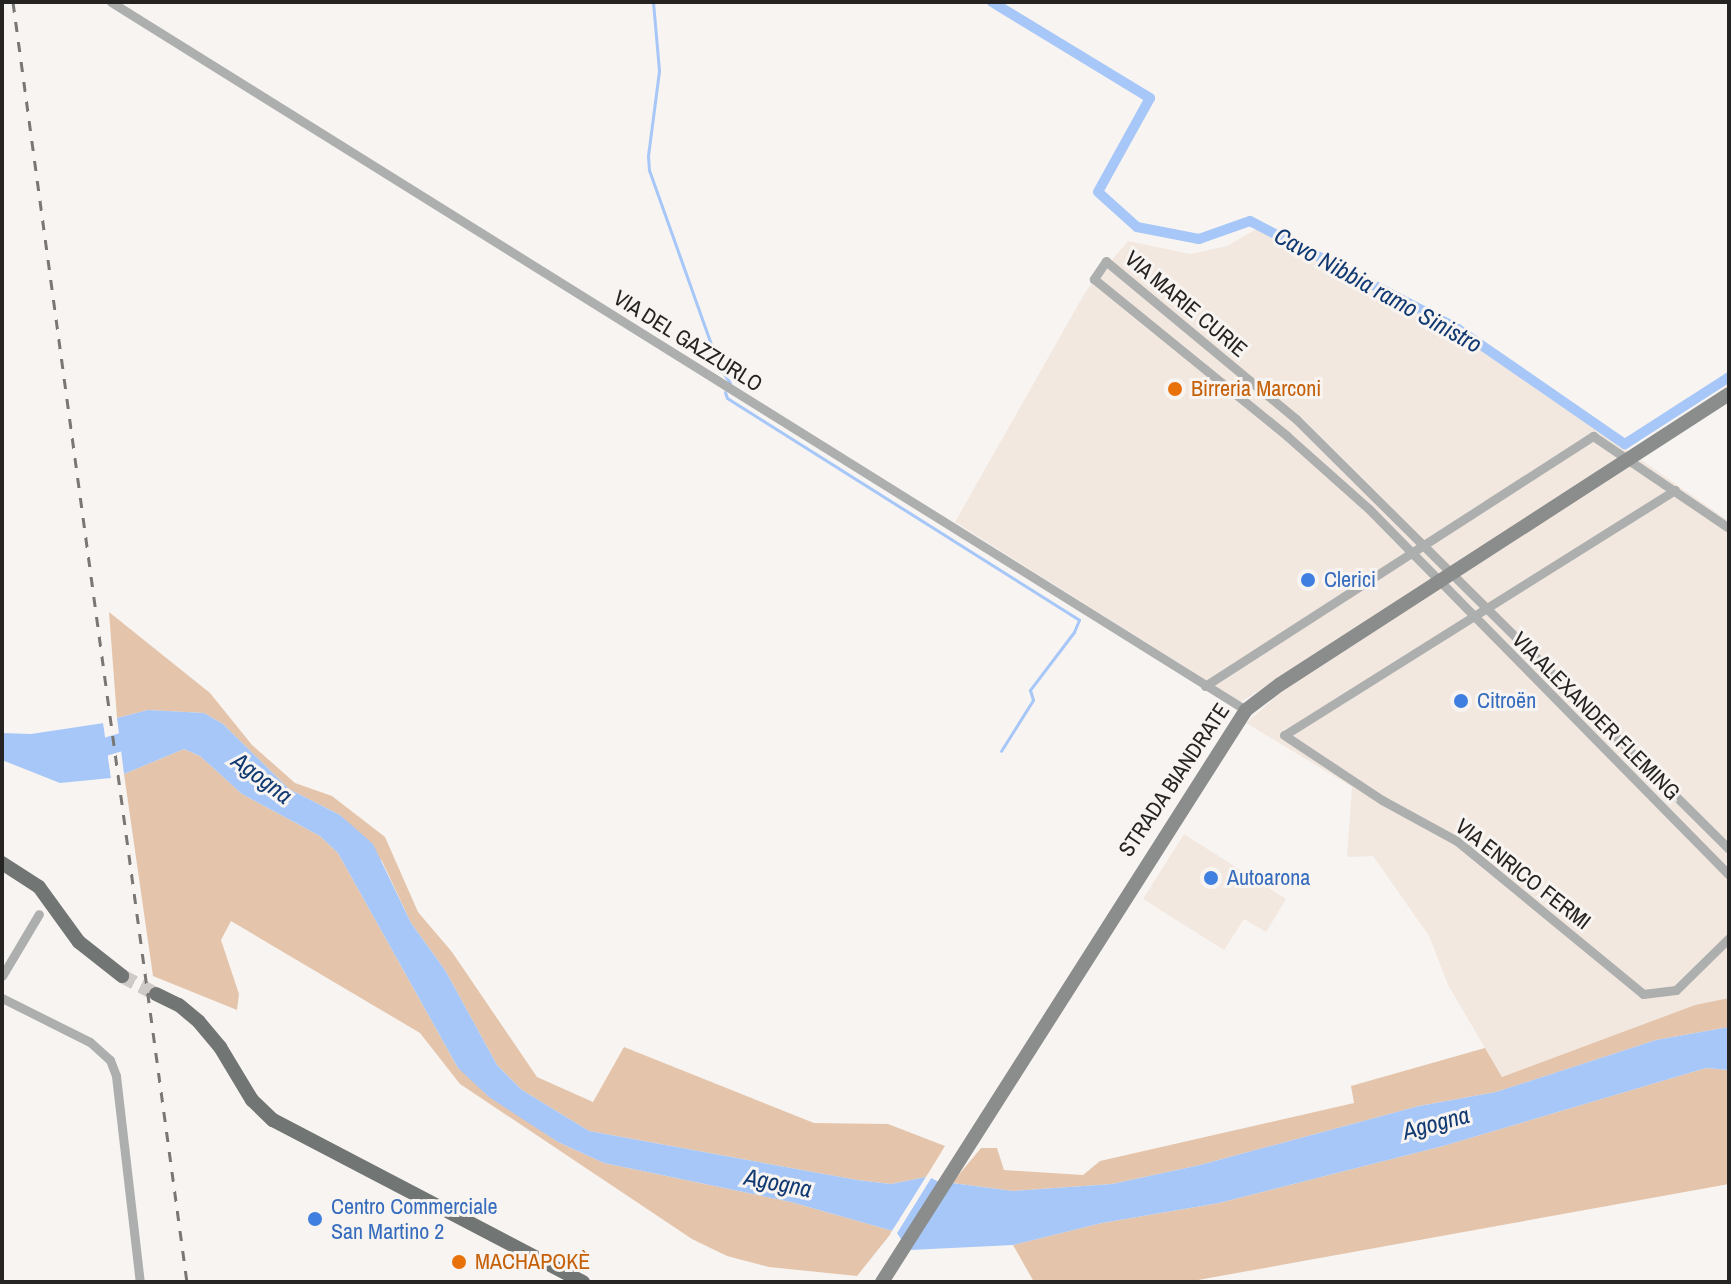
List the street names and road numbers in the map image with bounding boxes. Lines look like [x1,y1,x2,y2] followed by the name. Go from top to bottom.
[1119,245,1253,363] street label: VIA MARIE CURIE
[608,284,768,398] street label: VIA DEL GAZZURLO
[1506,626,1686,806] street label: VIA ALEXANDER FLEMING
[1113,698,1235,862] street label: STRADA BIANDRATE
[1450,813,1596,935] street label: VIA ENRICO FERMI

